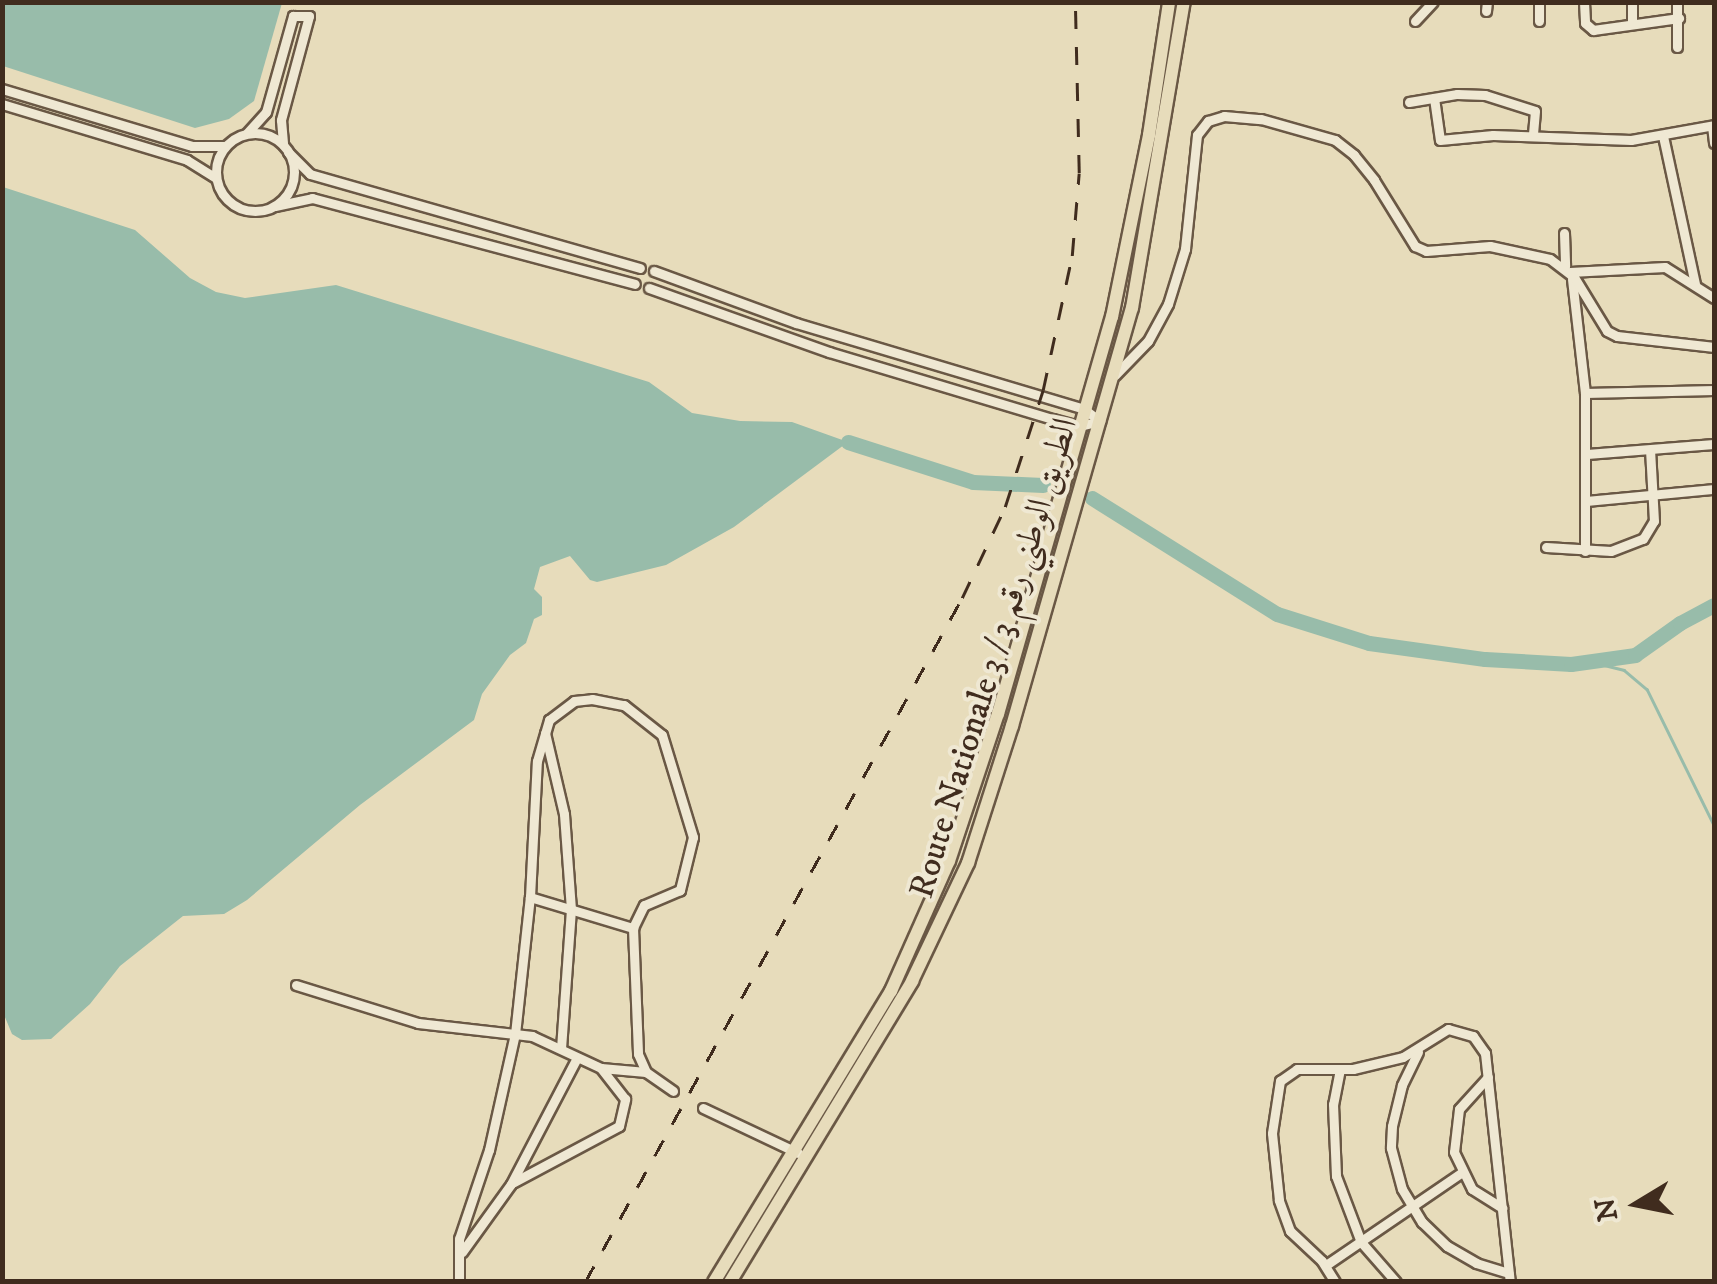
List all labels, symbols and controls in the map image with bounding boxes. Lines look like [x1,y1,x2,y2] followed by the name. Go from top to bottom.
[901,413,1087,903] street label: Route Nationale 3 / الطريق الوطني رقم 3
[1587,1154,1687,1254] north arrow
[1588,1195,1626,1224] text: N

